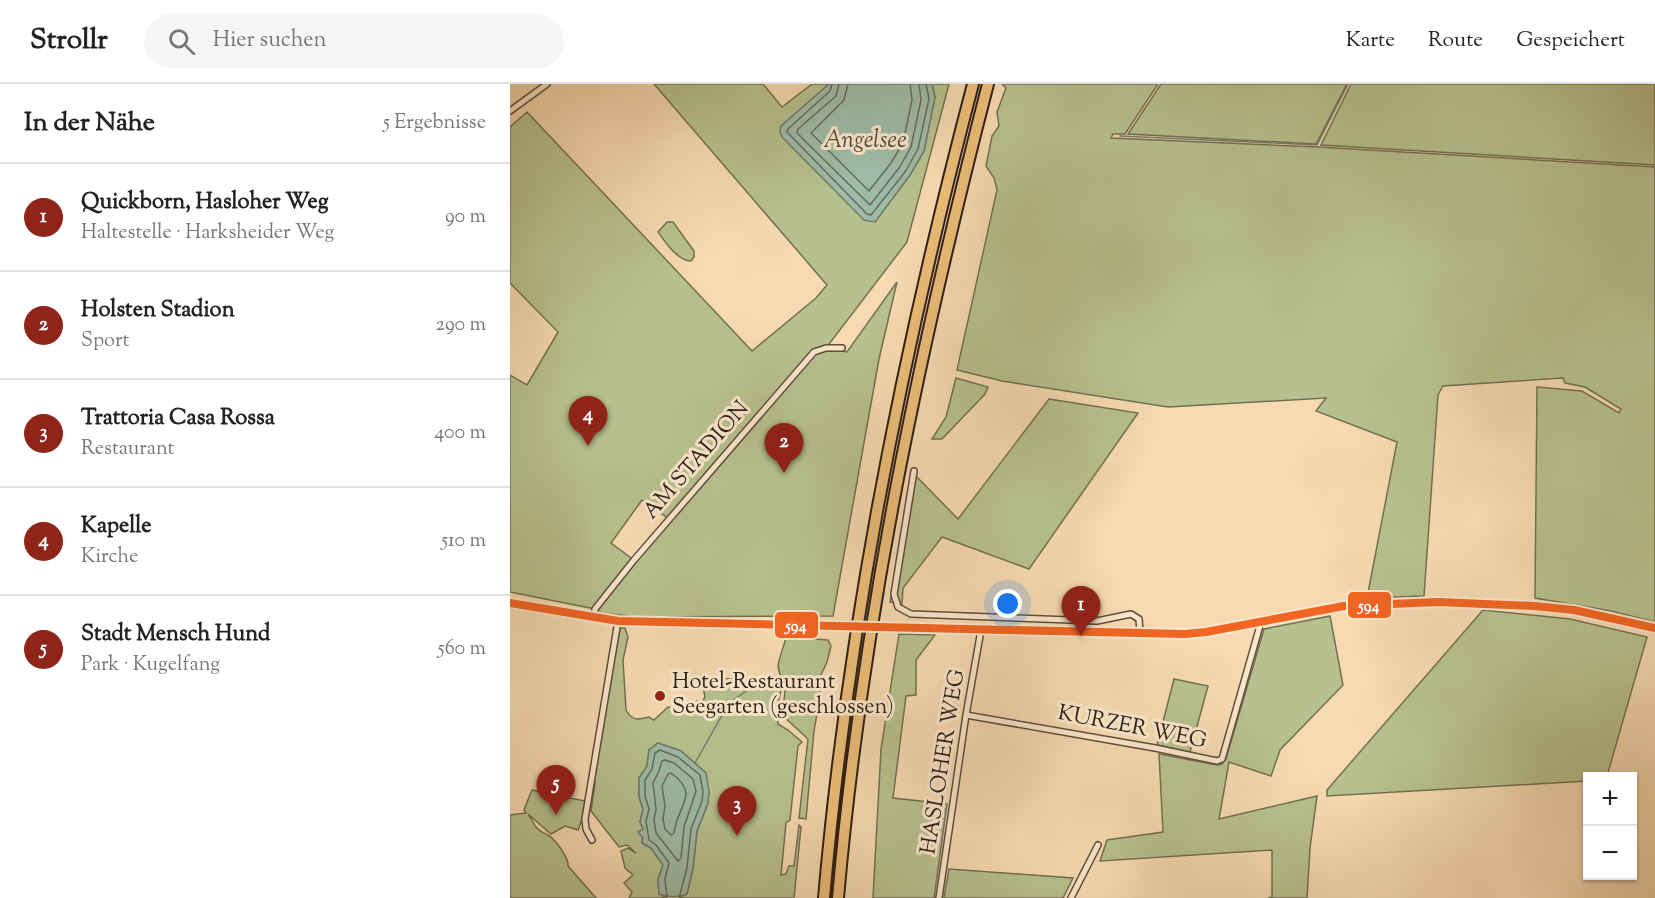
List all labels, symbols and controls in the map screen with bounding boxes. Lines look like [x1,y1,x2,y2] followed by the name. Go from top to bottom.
[144,14,564,68] search box
[30,21,108,61] text: Strollr
[165,25,198,58] icon: search
[213,25,327,57] text: Hier suchen
[1346,26,1395,56] text: Karte
[1428,26,1483,56] text: Route
[1516,26,1625,56] text: Gespeichert
[24,105,155,142] text: In der Nähe
[383,109,486,138] text: 5 Ergebnisse
[823,124,907,158] water label: Angelsee
[81,187,329,219] text: Quickborn, Hasloher Weg
[40,203,47,232] text: 1
[445,203,486,232] text: 90 m
[81,219,334,248] text: Haltestelle · Harksheider Weg
[81,295,235,327] text: Holsten Stadion
[39,311,48,340] text: 2
[436,311,486,340] text: 290 m
[81,327,129,356] text: Sport
[636,395,758,527] street label: AM STADION
[568,396,608,446] pin: 4
[81,403,275,435] text: Trattoria Casa Rossa
[39,419,48,448] text: 3
[434,419,486,448] text: 400 m
[764,424,804,473] pin: 2
[81,435,174,464] text: Restaurant
[81,511,152,543] text: Kapelle
[38,527,49,556] text: 4
[441,527,486,556] text: 510 m
[81,543,138,572] text: Kirche
[1062,586,1100,636] pin: 1
[993,589,1022,618] your location
[1347,591,1392,619] line badge: 594
[1356,596,1380,619] text: 594
[774,611,819,639] line badge: 594
[783,616,807,639] text: 594
[81,619,270,651] text: Stadt Mensch Hund
[40,635,47,664] text: 5
[438,635,486,664] text: 560 m
[81,651,220,680] text: Park · Kugelfang
[672,667,894,724] place label: Hotel-Restaurant Seegarten (geschlossen)
[914,667,974,857] street label: HASLOHER WEG
[653,689,667,703] marker: Hotel-Restaurant Seegarten (geschlossen)
[1055,698,1209,758] street label: KURZER WEG
[536,766,576,815] pin: 5
[1583,772,1637,880] map controls
[1583,772,1637,826] button: +
[718,786,756,836] pin: 3
[1583,826,1637,880] button: −

